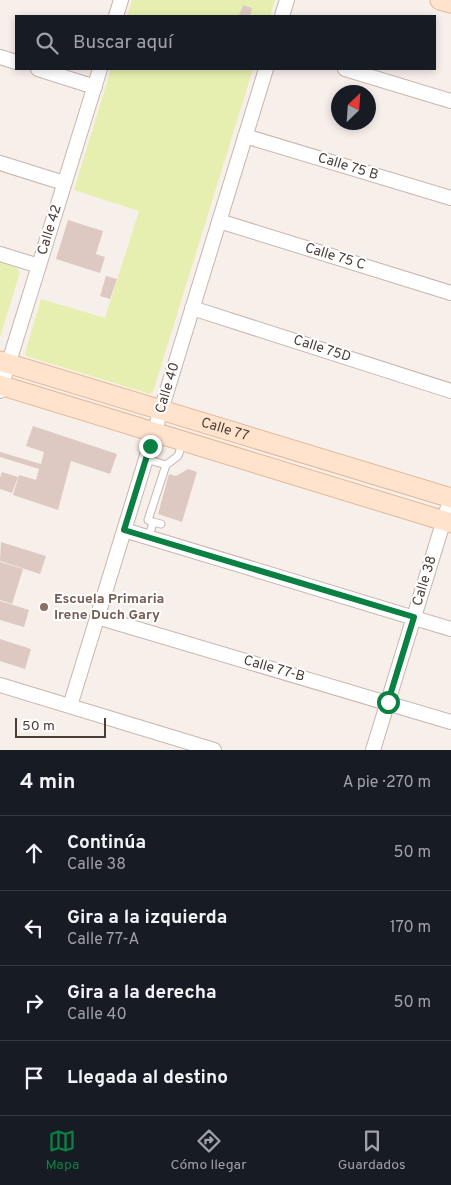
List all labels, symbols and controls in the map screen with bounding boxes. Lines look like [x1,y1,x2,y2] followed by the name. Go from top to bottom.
[15,15,436,70] search box
[33,29,61,57] icon: search
[73,31,173,55] text: Buscar aquí
[331,85,376,130] north arrow
[316,150,380,184] street label: Calle 75 B
[34,203,66,257] street label: Calle 42
[303,240,367,274] street label: Calle 75 C
[291,332,353,366] street label: Calle 75D
[152,361,184,415] street label: Calle 40
[199,414,251,445] street label: Calle 77
[139,435,162,458] route end
[409,554,441,608] street label: Calle 38
[54,591,164,624] place label: Escuela Primaria Irene Duch Gary
[38,601,50,613] marker: Escuela Primaria Irene Duch Gary
[241,652,307,686] street label: Calle 77-B
[377,691,400,714] route start
[15,715,106,738] scale bar
[22,718,55,735] text: 50 m
[20,769,76,796] text: 4 min
[343,773,431,793] text: A pie · 270 m
[67,831,146,855] text: Continúa
[20,839,48,867] icon: ahead
[394,843,431,863] text: 50 m
[67,855,126,875] text: Calle 38
[67,906,227,930] text: Gira a la izquierda
[20,914,48,942] icon: left
[390,918,431,938] text: 170 m
[67,930,139,950] text: Calle 77-A
[67,981,217,1005] text: Gira a la derecha
[20,989,48,1017] icon: right
[394,993,431,1013] text: 50 m
[67,1005,127,1025] text: Calle 40
[20,1064,48,1092] icon: arrive
[67,1066,228,1090] text: Llegada al destino
[46,1127,79,1174] tab: Mapa
[170,1127,247,1174] tab: Cómo llegar
[338,1127,405,1174] tab: Guardados

